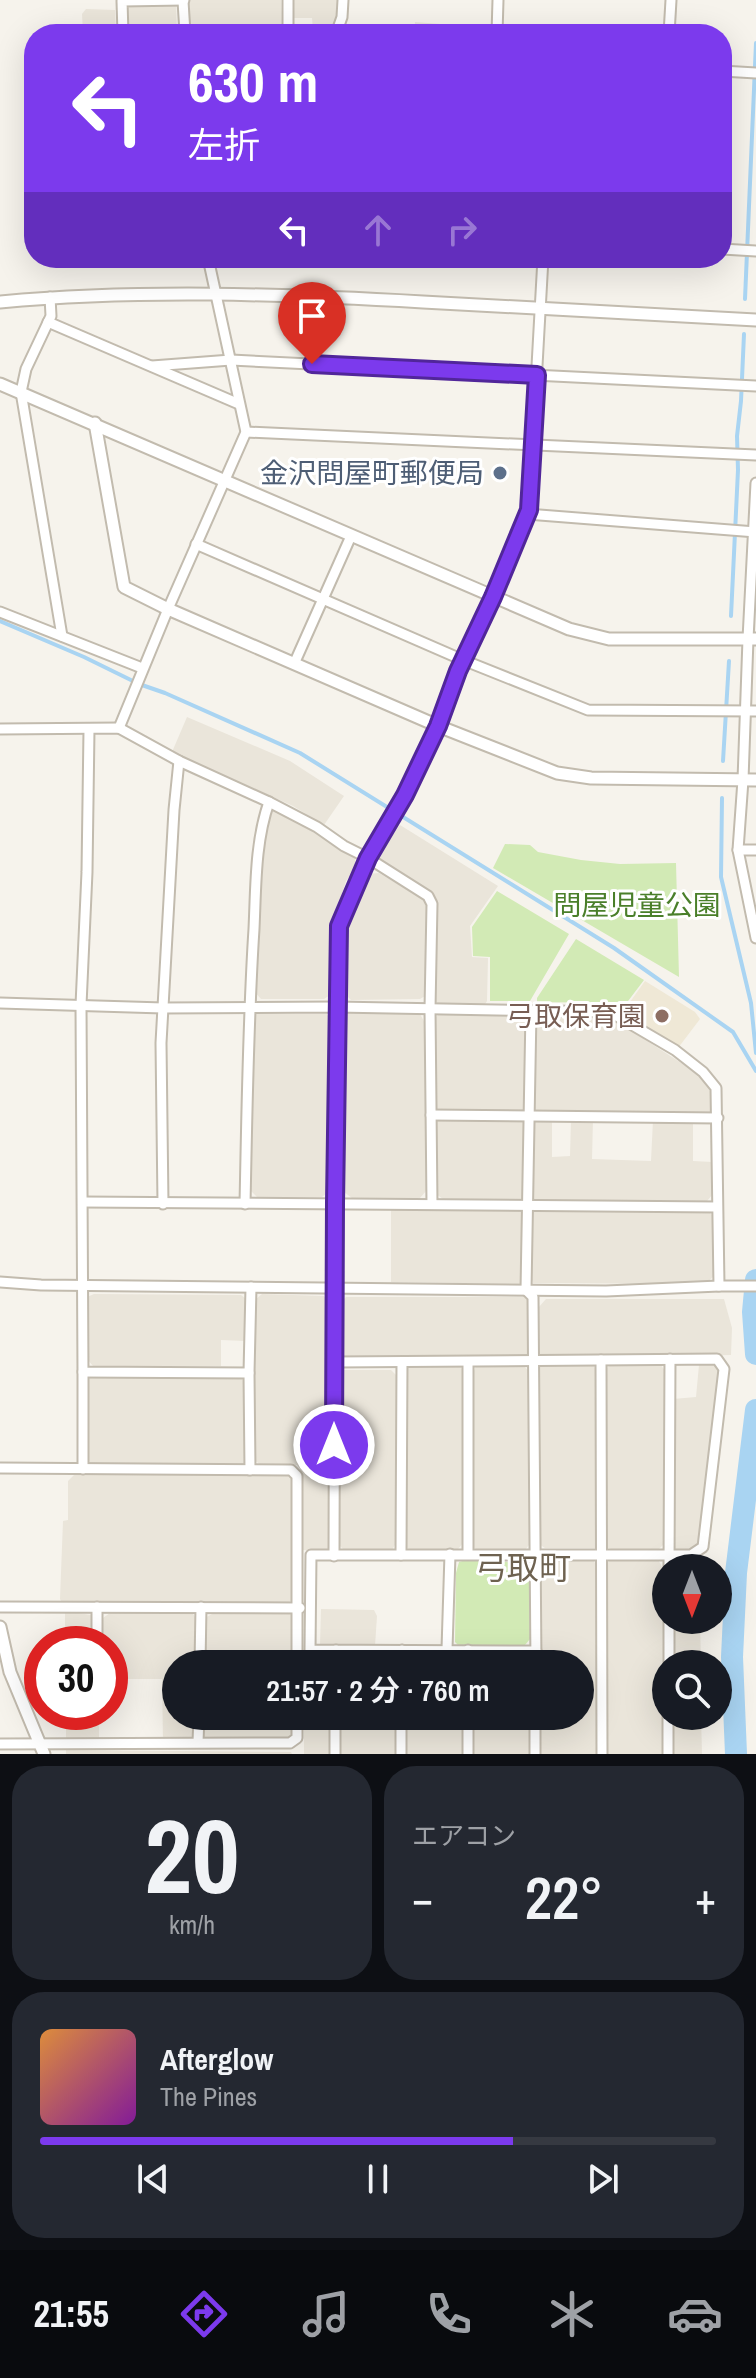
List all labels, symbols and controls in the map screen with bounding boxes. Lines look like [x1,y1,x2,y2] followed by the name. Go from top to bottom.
[188,44,318,119] text: 630 m
[56,56,160,160] icon: left
[188,121,260,169] text: 左折
[272,208,316,252] icon: left
[356,208,400,252] icon: ahead
[440,208,484,252] icon: right
[278,282,346,364] pin
[290,294,334,338] icon: arrive
[260,454,484,492] place label: 金沢問屋町郵便局
[491,464,509,482] marker: 金沢問屋町郵便局
[553,886,721,924] park label: 問屋児童公園
[506,997,646,1035] place label: 弓取保育園
[653,1007,671,1025] marker: 弓取保育園
[292,1403,376,1487] position arrow
[475,1546,571,1589] district label: 弓取町
[652,1554,732,1634] north arrow
[652,1554,732,1730] map controls
[24,1626,128,1730] speed limit sign: 30
[652,1650,732,1730] button: search
[266,1670,490,1710] text: 21:57 · 2 分 · 760 m
[145,1785,239,1925] text: 20
[412,1818,516,1853] text: エアコン
[525,1857,603,1938] text: 22°
[412,1868,433,1928] text: −
[695,1868,716,1928] text: +
[169,1907,215,1942] text: km/h
[160,2039,273,2079] text: Afterglow
[160,2079,257,2114] text: The Pines
[131,2157,175,2201] icon: previous
[356,2157,400,2201] icon: pause
[581,2157,625,2201] icon: next
[176,2286,232,2342] icon: directions
[298,2286,354,2342] icon: music
[421,2286,477,2342] icon: phone
[544,2286,600,2342] icon: climate
[667,2286,723,2342] icon: car
[33,2290,109,2338] text: 21:55

